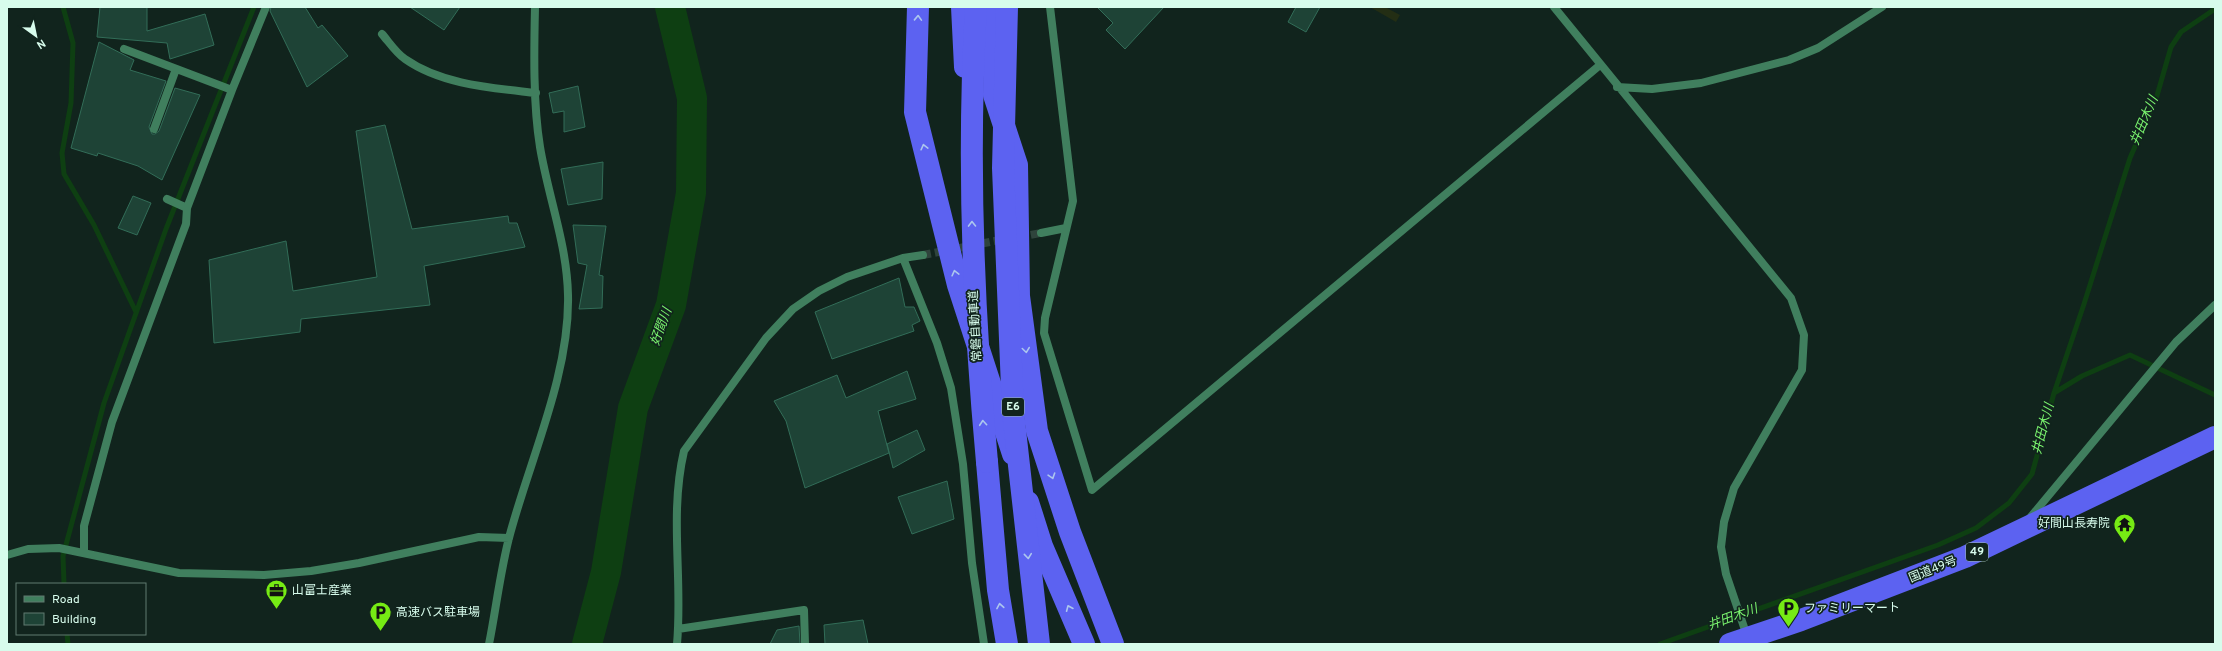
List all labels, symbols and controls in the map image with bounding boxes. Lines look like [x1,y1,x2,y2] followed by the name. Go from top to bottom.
[914,15,922,21] one-way arrow
[16,16,56,56] north arrow
[34,36,48,52] text: N
[2127,92,2163,148] water label: 井田木川
[920,144,928,150] one-way arrow
[968,221,976,227] one-way arrow
[952,270,960,276] one-way arrow
[966,290,986,362] street label: 常磐自動車道
[648,304,677,348] water label: 好間川
[1021,347,1030,353] one-way arrow
[1002,398,1024,416] road number: E6
[2030,400,2059,456] water label: 井田木川
[979,420,988,426] one-way arrow
[1047,473,1056,480] one-way arrow
[2112,511,2138,544] temple icon: 好間山長寿院
[2038,516,2110,532] place label: 好間山長寿院
[1966,543,1988,561] road number: 49
[1023,553,1032,559] one-way arrow
[1907,553,1959,587] street label: 国道49号
[263,578,289,611] office icon: 山富士産業
[16,583,146,635] legend
[292,583,352,599] place label: 山富士産業
[52,592,80,608] text: Road
[1776,596,1802,629] parking icon: ファミリーマート
[368,600,394,633] parking icon: 高速バス駐車場
[1706,601,1762,634] water label: 井田木川
[1804,601,1900,617] place label: ファミリーマート
[997,602,1005,609] one-way arrow
[396,605,480,621] place label: 高速バス駐車場
[1066,605,1074,613] one-way arrow
[52,612,96,628] text: Building

